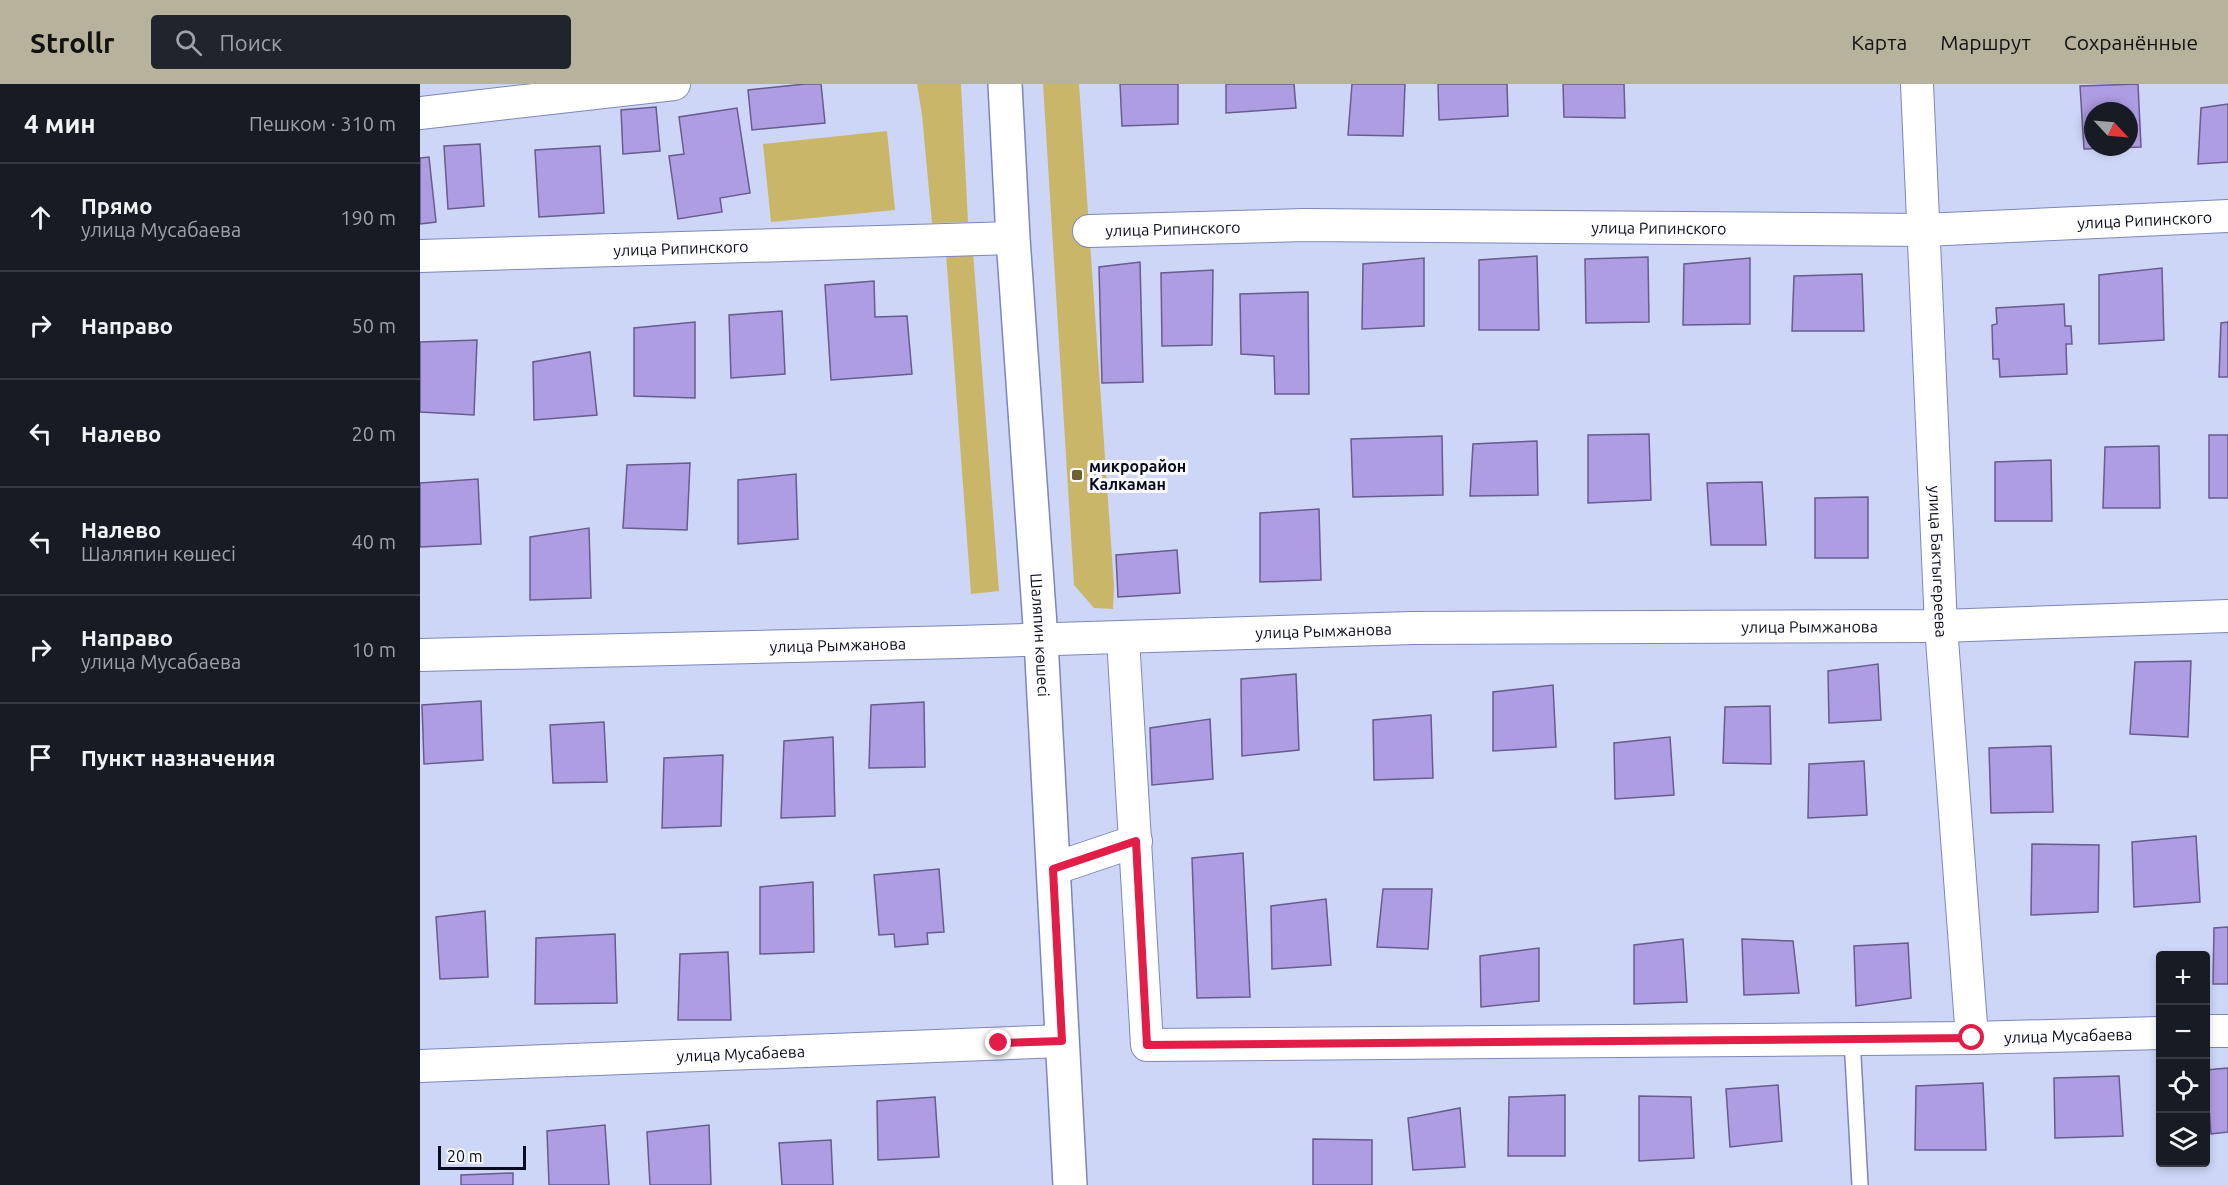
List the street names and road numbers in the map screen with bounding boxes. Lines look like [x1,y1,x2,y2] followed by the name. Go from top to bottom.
[2077,208,2213,232] street label: улица Рипинского
[1105,218,1241,240] street label: улица Рипинского
[1591,218,1727,237] street label: улица Рипинского
[613,237,749,259] street label: улица Рипинского
[1926,485,1951,638] street label: улица Бактыгереева
[1027,572,1053,697] street label: Шаляпин көшесі
[1741,617,1878,636] street label: улица Рымжанова
[1255,620,1392,642] street label: улица Рымжанова
[769,634,906,656] street label: улица Рымжанова
[2004,1025,2133,1046] street label: улица Мусабаева
[676,1042,805,1065] street label: улица Мусабаева

